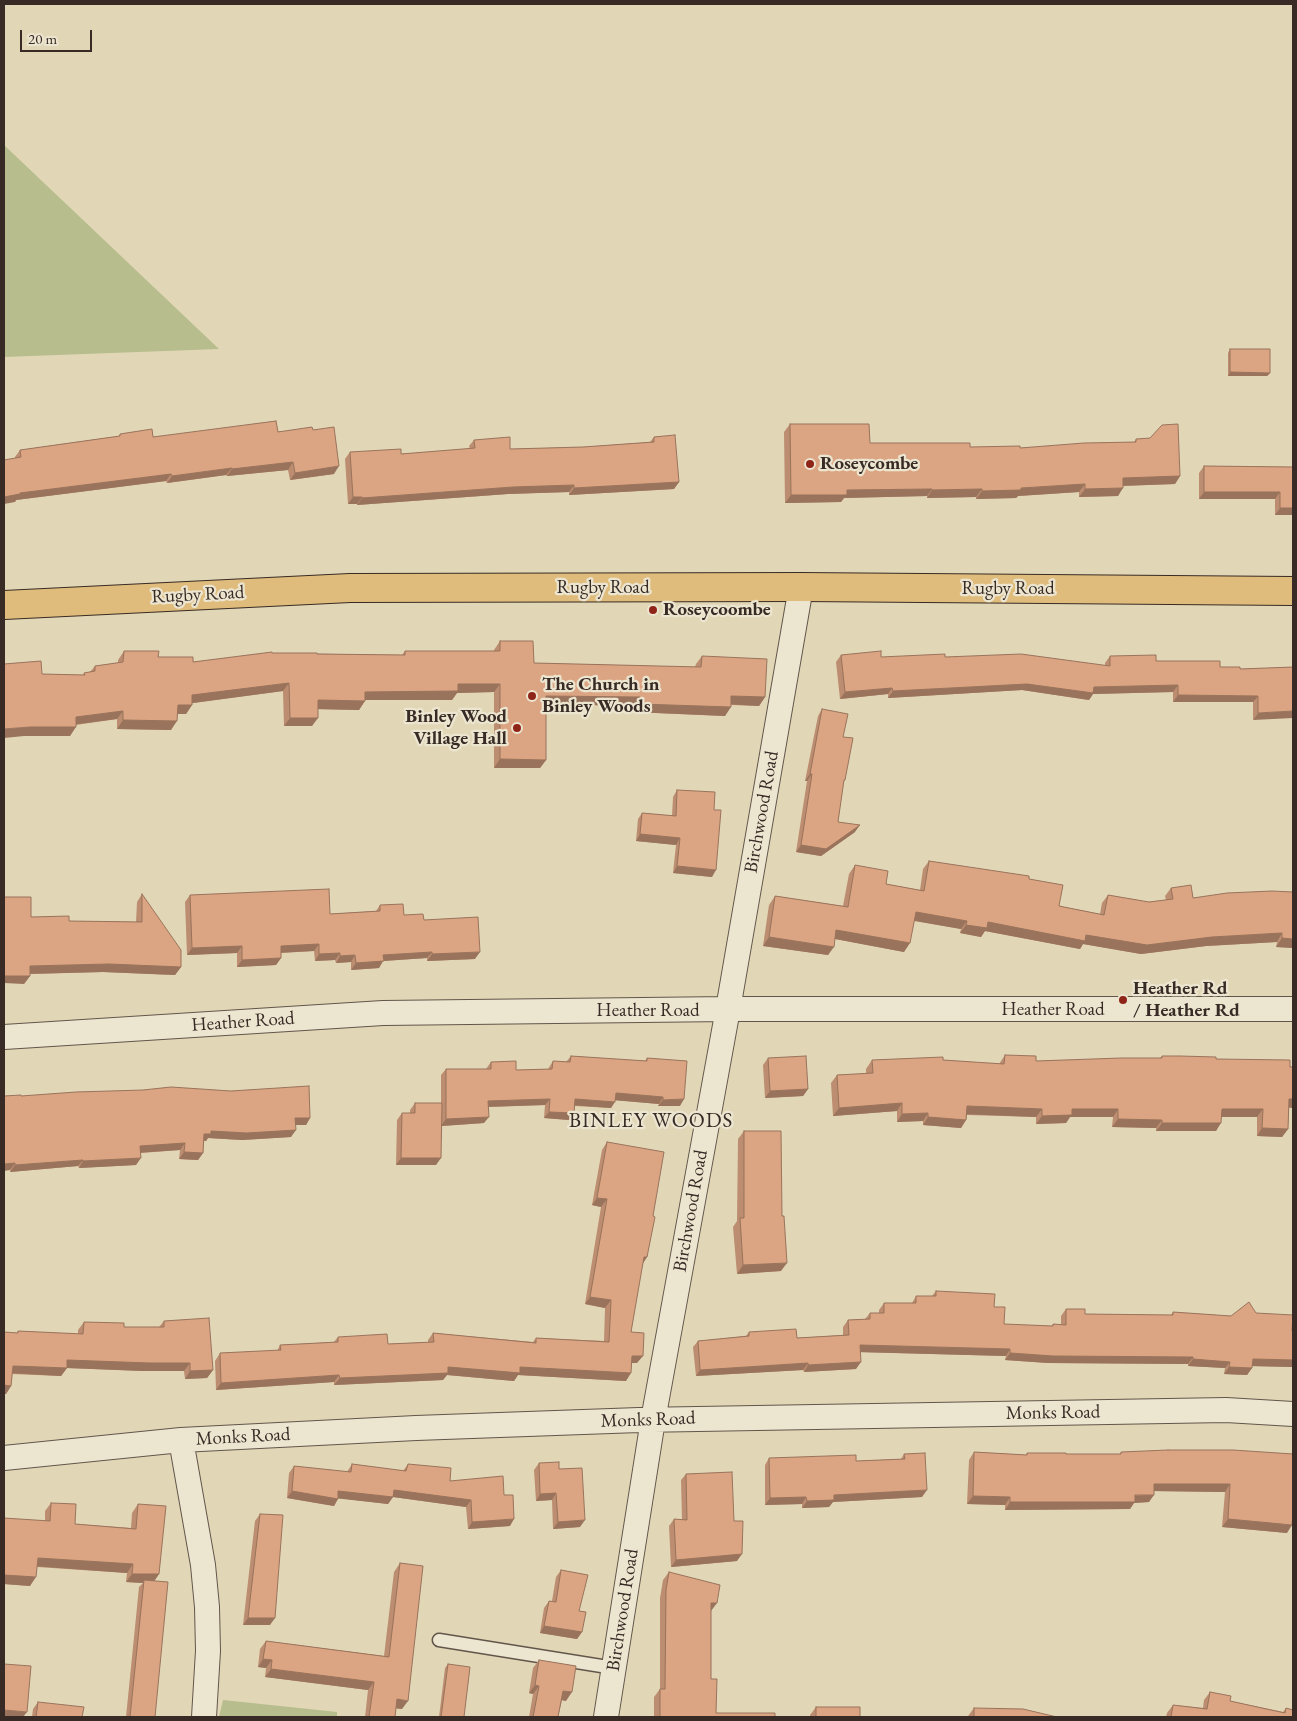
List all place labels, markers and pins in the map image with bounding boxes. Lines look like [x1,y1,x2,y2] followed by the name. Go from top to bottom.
[820,453,918,475] place label: Roseycombe
[804,458,816,470] marker: Roseycombe
[663,599,771,621] place label: Roseycoombe
[647,604,659,616] marker: Roseycoombe
[542,674,660,718] place label: The Church in Binley Woods
[526,690,538,702] marker: The Church in Binley Woods
[405,706,507,750] place label: Binley Wood Village Hall
[511,722,523,734] marker: Binley Wood Village Hall
[1133,978,1240,1022] place label: Heather Rd / Heather Rd
[1117,994,1129,1006] marker: Heather Rd / Heather Rd

